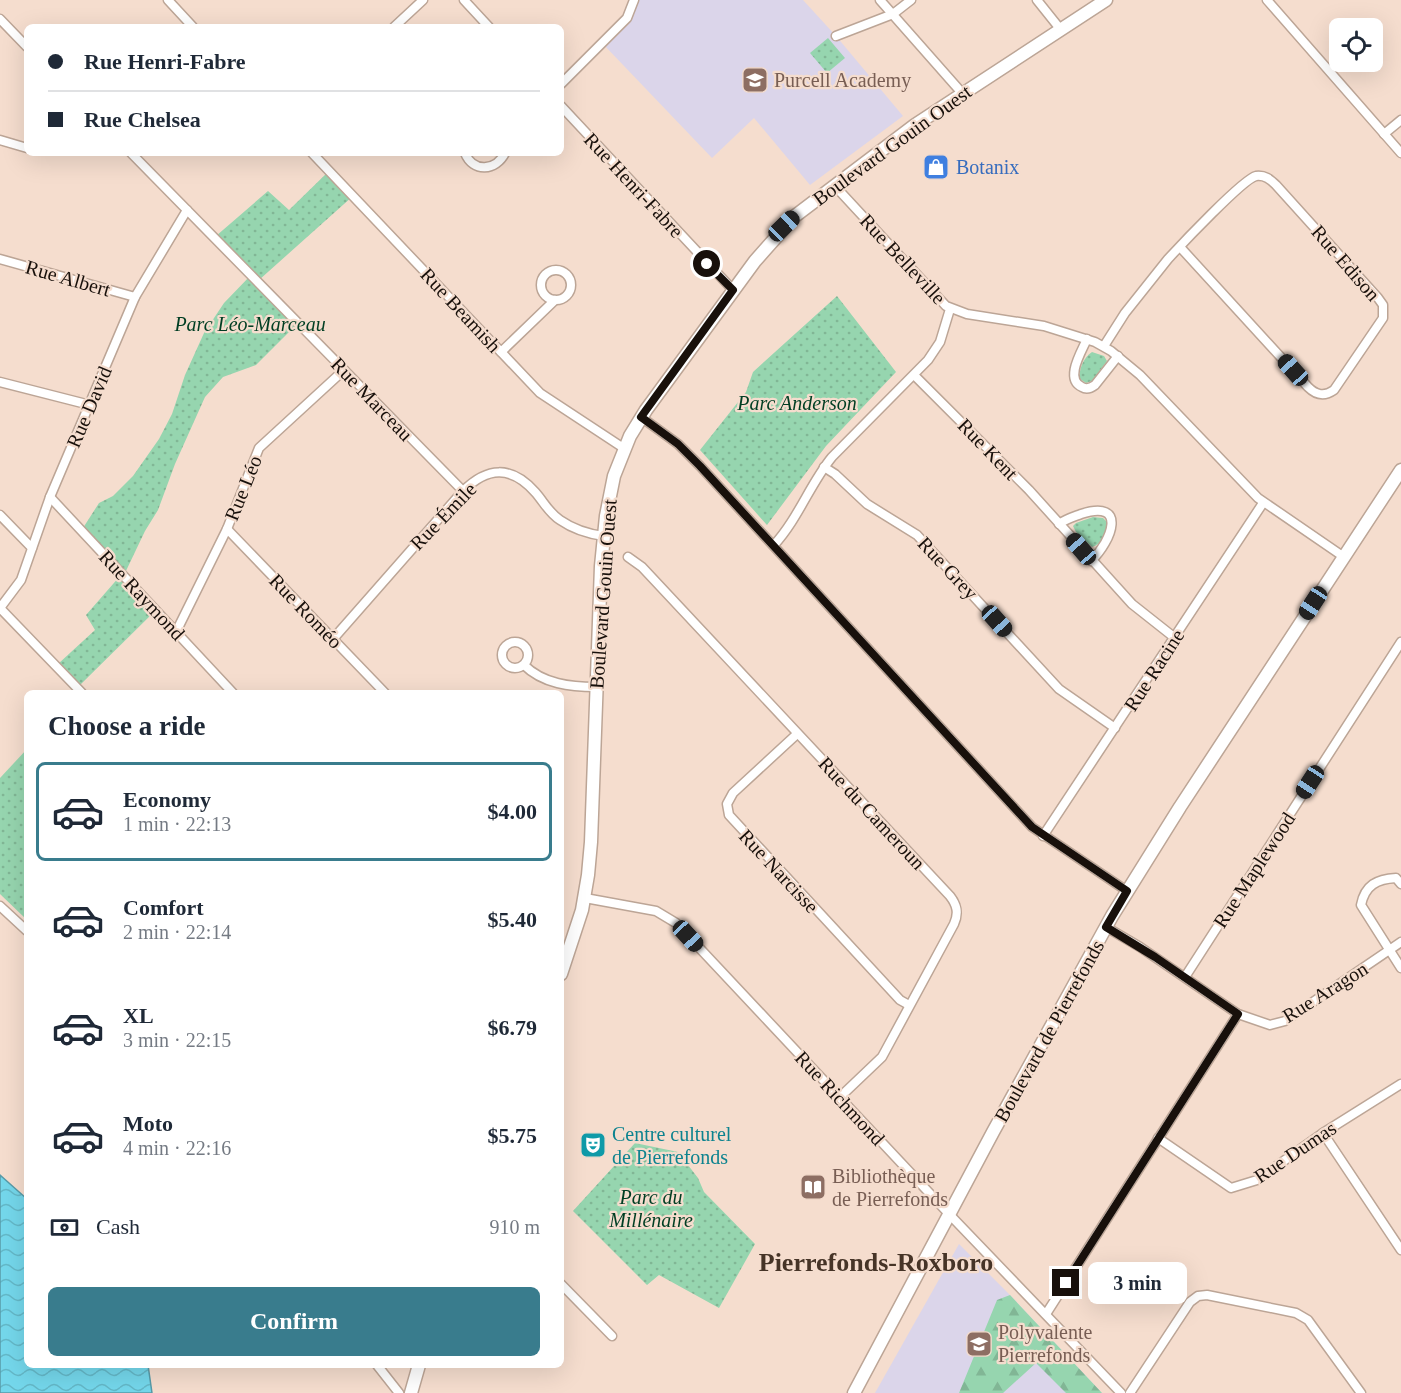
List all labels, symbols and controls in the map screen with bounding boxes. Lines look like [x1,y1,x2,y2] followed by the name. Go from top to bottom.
[1329,18,1383,72] map controls
[1329,18,1383,72] button: locate
[84,49,246,74] text: Rue Henri-Fabre
[740,65,770,95] school or university icon: Purcell Academy
[774,69,911,92] place label: Purcell Academy
[809,80,976,210] street label: Boulevard Gouin Ouest
[84,107,201,132] text: Rue Chelsea
[580,128,688,242] street label: Rue Henri-Fabre
[921,152,951,182] shop icon: Botanix
[956,156,1019,178] place label: Botanix
[765,207,803,245] car
[856,209,950,309] street label: Rue Belleville
[1307,221,1385,305] street label: Rue Edison
[693,250,720,277] route start
[23,255,113,301] street label: Rue Albert
[416,263,506,357] street label: Rue Beamish
[173,313,326,335] park label: Parc Léo-Marceau
[1274,351,1312,389] car
[327,353,417,445] street label: Rue Marceau
[62,363,116,451] street label: Rue David
[736,392,857,414] park label: Parc Anderson
[954,414,1023,484] street label: Rue Kent
[220,452,266,524] street label: Rue Léo
[406,478,481,554] street label: Rue Émile
[585,498,621,690] street label: Boulevard Gouin Ouest
[1062,530,1100,568] car
[913,532,982,604] street label: Rue Grey
[94,545,189,645] street label: Rue Raymond
[265,569,347,653] street label: Rue Roméo
[1296,583,1330,623] car
[978,602,1016,640] car
[1120,625,1189,715] street label: Rue Racine
[48,711,206,741] text: Choose a ride
[814,752,930,874] street label: Rue du Cameroun
[1293,762,1327,802] car
[51,785,105,839] icon: car
[123,787,211,812] text: Economy
[488,799,537,824] text: $4.00
[1209,808,1300,932] street label: Rue Maplewood
[123,813,231,835] text: 1 min · 22:13
[735,825,823,917] street label: Rue Narcisse
[51,893,105,947] icon: car
[123,895,204,920] text: Comfort
[488,907,537,932] text: $5.40
[669,917,707,955] car
[123,921,231,943] text: 2 min · 22:14
[990,936,1108,1126] street label: Boulevard de Pierrefonds
[1278,957,1372,1028] street label: Rue Aragon
[51,1001,105,1055] icon: car
[123,1003,154,1028] text: XL
[488,1015,537,1040] text: $6.79
[123,1029,231,1051] text: 3 min · 22:15
[791,1046,889,1150] street label: Rue Richmond
[51,1109,105,1163] icon: car
[123,1111,173,1136] text: Moto
[1250,1117,1340,1187] street label: Rue Dumas
[488,1123,537,1148] text: $5.75
[612,1123,732,1168] place label: Centre culturel de Pierrefonds
[578,1130,608,1160] theatre icon: Centre culturel de Pierrefonds
[123,1137,231,1159] text: 4 min · 22:16
[832,1165,948,1210] place label: Bibliothèque de Pierrefonds
[798,1172,828,1202] library icon: Bibliothèque de Pierrefonds
[608,1186,693,1231] park label: Parc du Millénaire
[48,1211,81,1244] icon: cash
[96,1214,140,1239] text: Cash
[489,1216,540,1238] text: 910 m
[759,1248,993,1277] district label: Pierrefonds-Roxboro
[1087,1262,1186,1304] callout: 3 min
[1052,1269,1079,1296] route end
[1113,1272,1162,1294] text: 3 min
[48,1287,540,1356] button: Confirm
[998,1321,1093,1366] place label: Polyvalente Pierrefonds
[964,1329,994,1359] school or university icon: Polyvalente Pierrefonds

